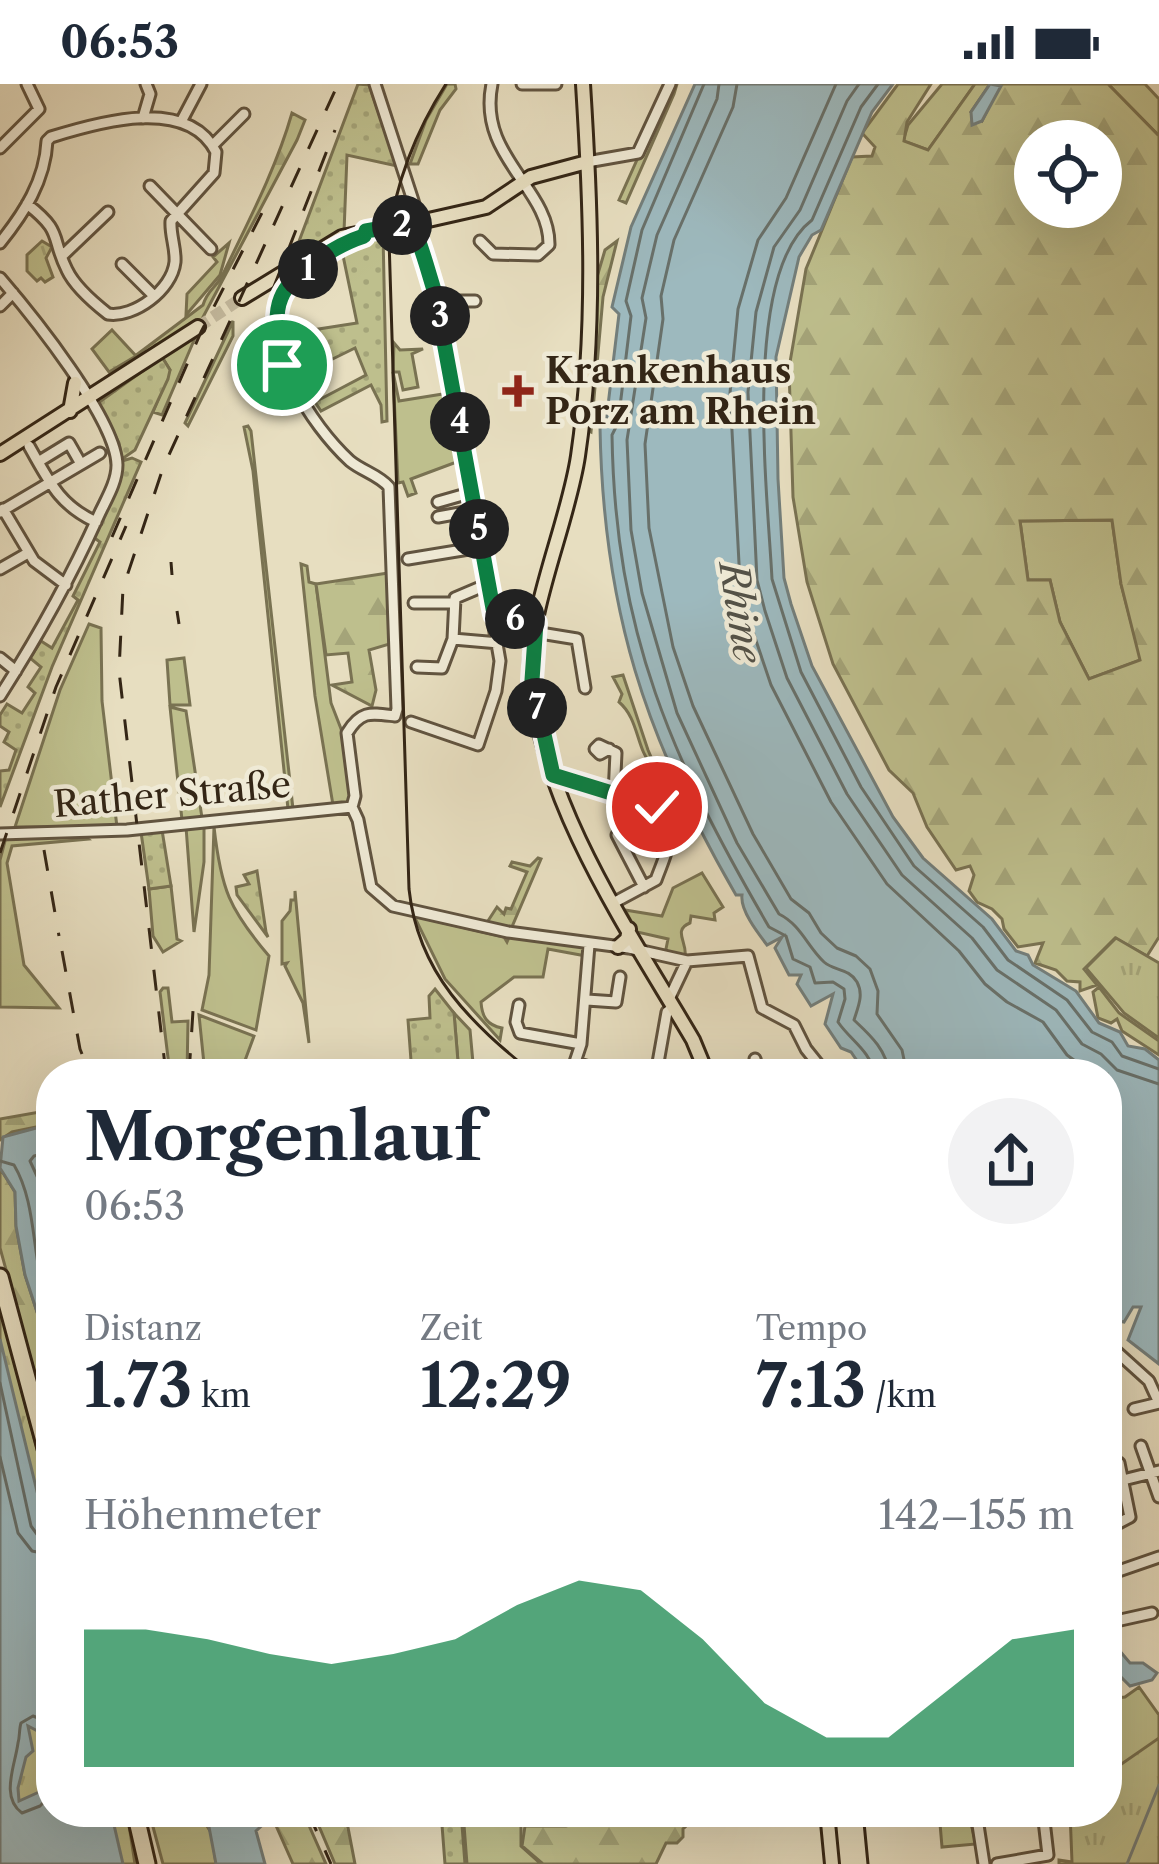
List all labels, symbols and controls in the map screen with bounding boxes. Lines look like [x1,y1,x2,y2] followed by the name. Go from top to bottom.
[60,14,179,70] text: 06:53
[1014,120,1122,228] map controls
[1014,120,1122,228] button: locate
[372,195,432,255] pin: 2
[392,204,412,245] text: 2
[278,239,338,299] pin: 1
[301,248,315,289] text: 1
[410,286,470,346] pin: 3
[431,295,449,336] text: 3
[231,314,333,416] pin
[249,332,315,398] icon: arrive
[545,348,816,433] place label: Krankenhaus Porz am Rhein
[502,375,534,407] marker: Krankenhaus Porz am Rhein
[430,392,490,452] pin: 4
[450,401,470,442] text: 4
[449,499,509,559] pin: 5
[470,508,488,549] text: 5
[709,555,773,667] water label: Rhine
[485,589,545,649] pin: 6
[505,598,525,639] text: 6
[507,678,567,738] pin: 7
[528,687,546,728] text: 7
[606,756,708,858] pin
[51,762,293,826] street label: Rather Straße
[624,774,690,840] icon: check
[84,1096,482,1177] text: Morgenlauf
[948,1098,1074,1224] button: share
[84,1182,185,1230] text: 06:53
[84,1308,202,1349] text: Distanz
[420,1308,483,1349] text: Zeit
[756,1308,867,1349] text: Tempo
[84,1349,192,1423] text: 1.73
[420,1349,571,1423] text: 12:29
[756,1349,866,1423] text: 7:13
[192,1375,251,1416] text: km
[866,1375,937,1416] text: /km
[84,1491,321,1539] text: Höhenmeter
[879,1491,1074,1539] text: 142–155 m

